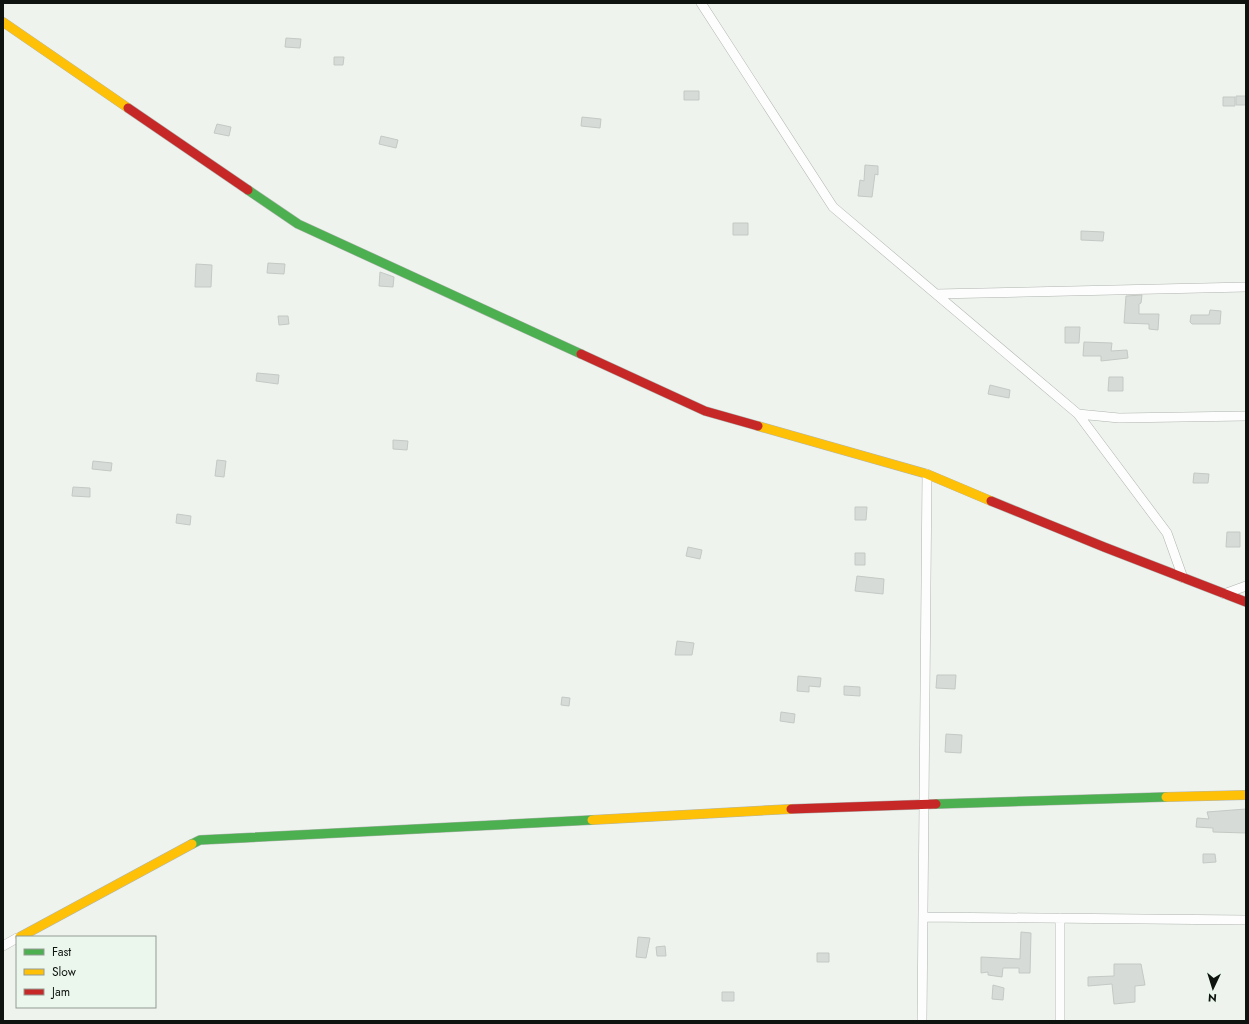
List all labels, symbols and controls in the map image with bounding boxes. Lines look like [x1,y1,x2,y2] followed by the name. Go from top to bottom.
[16,936,156,1008] legend
[52,943,71,961] text: Fast
[52,963,77,981] text: Slow
[1193,968,1233,1008] north arrow
[50,983,70,1001] text: Jam
[1207,990,1217,1006] text: N

